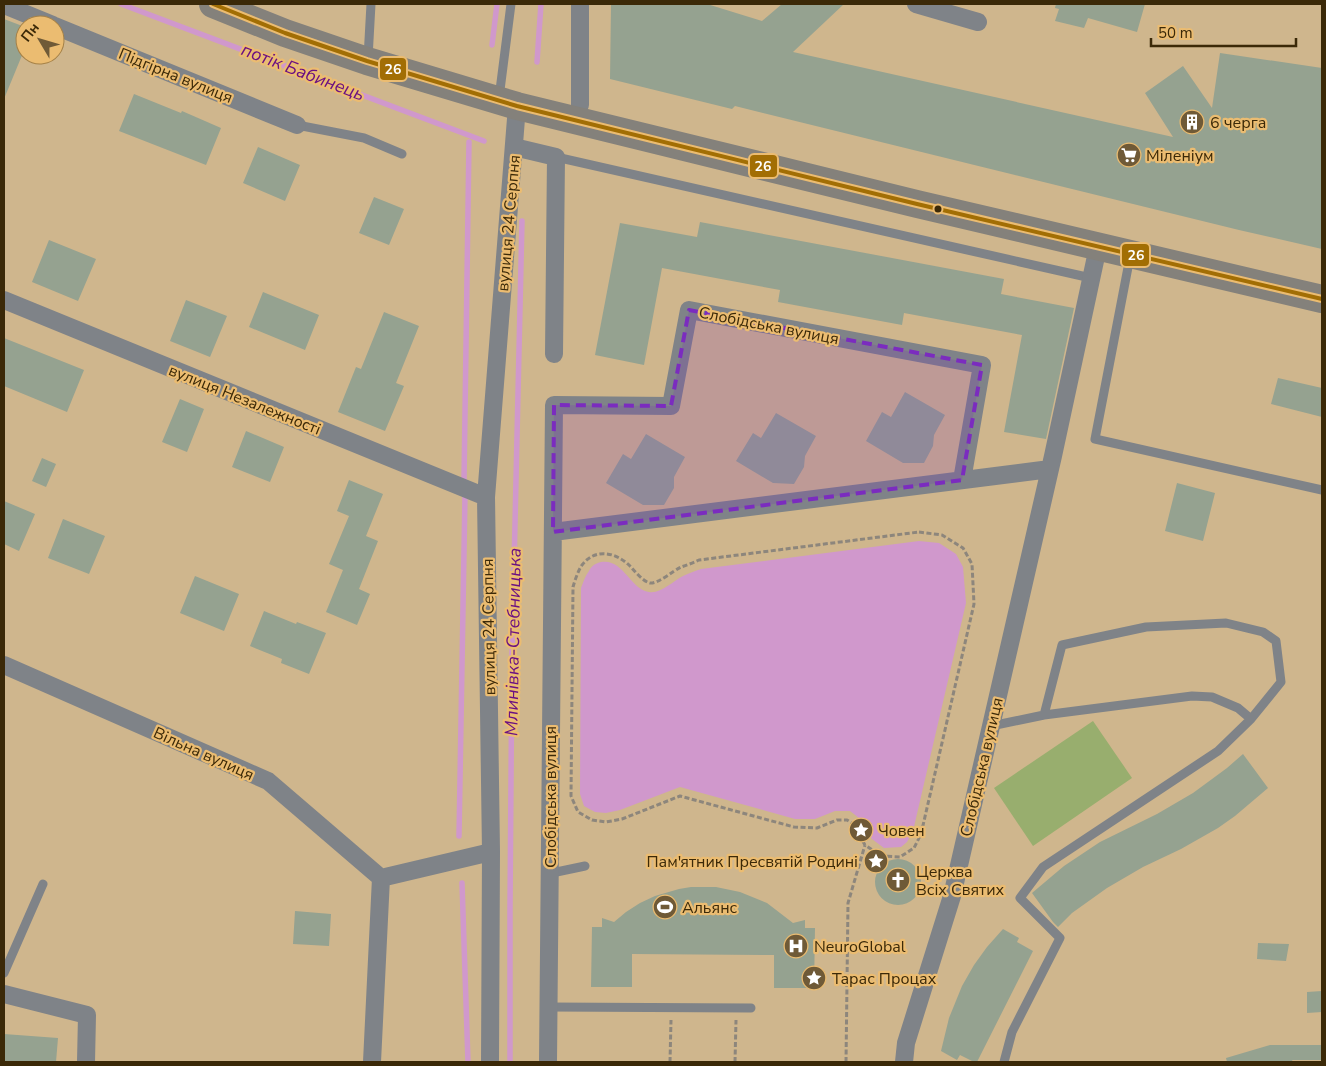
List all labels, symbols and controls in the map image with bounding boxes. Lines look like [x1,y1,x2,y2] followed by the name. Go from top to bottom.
[15,15,65,65] north arrow
[1151,15,1296,47] scale bar
[17,19,44,46] text: Пн
[1158,23,1193,43] text: 50 m
[238,37,368,107] water label: потік Бабинець
[115,43,236,109] street label: Підгірна вулиця
[379,57,407,81] line badge: 26
[385,60,401,79] text: 26
[1179,109,1205,135] building icon: 6 черга
[1210,112,1266,134] place label: 6 черга
[1116,142,1142,168] supermarket icon: Міленіум
[1146,145,1214,167] place label: Міленіум
[492,154,526,292] street label: вулиця 24 Серпня
[749,154,778,178] line badge: 26
[755,157,771,176] text: 26
[933,204,943,214] unlabelled marker
[1121,243,1150,267] line badge: 26
[1128,246,1144,265] text: 26
[697,302,841,350] street label: Слобідська вулиця
[165,359,324,441] street label: вулиця Незалежності
[499,548,527,736] water label: Млинівка-Стебницька
[477,558,501,696] street label: вулиця 24 Серпня
[955,696,1009,839] street label: Слобідська вулиця
[150,722,257,786] street label: Вільна вулиця
[540,726,562,868] street label: Слобідська вулиця
[848,817,874,843] place icon: Човен
[878,820,925,842] place label: Човен
[863,848,889,874] place icon: Пам'ятник Пресвятій Родині
[646,851,858,873] place label: Пам'ятник Пресвятій Родині
[916,861,1005,901] place label: Церква Всіх Святих
[885,867,911,893] church icon: Церква Всіх Святих
[652,894,678,920] sports icon: Альянс
[682,897,738,919] place label: Альянс
[783,933,809,959] hospital icon: NeuroGlobal
[814,936,906,958] place label: NeuroGlobal
[801,965,827,991] place icon: Тарас Процах
[832,968,937,990] place label: Тарас Процах

